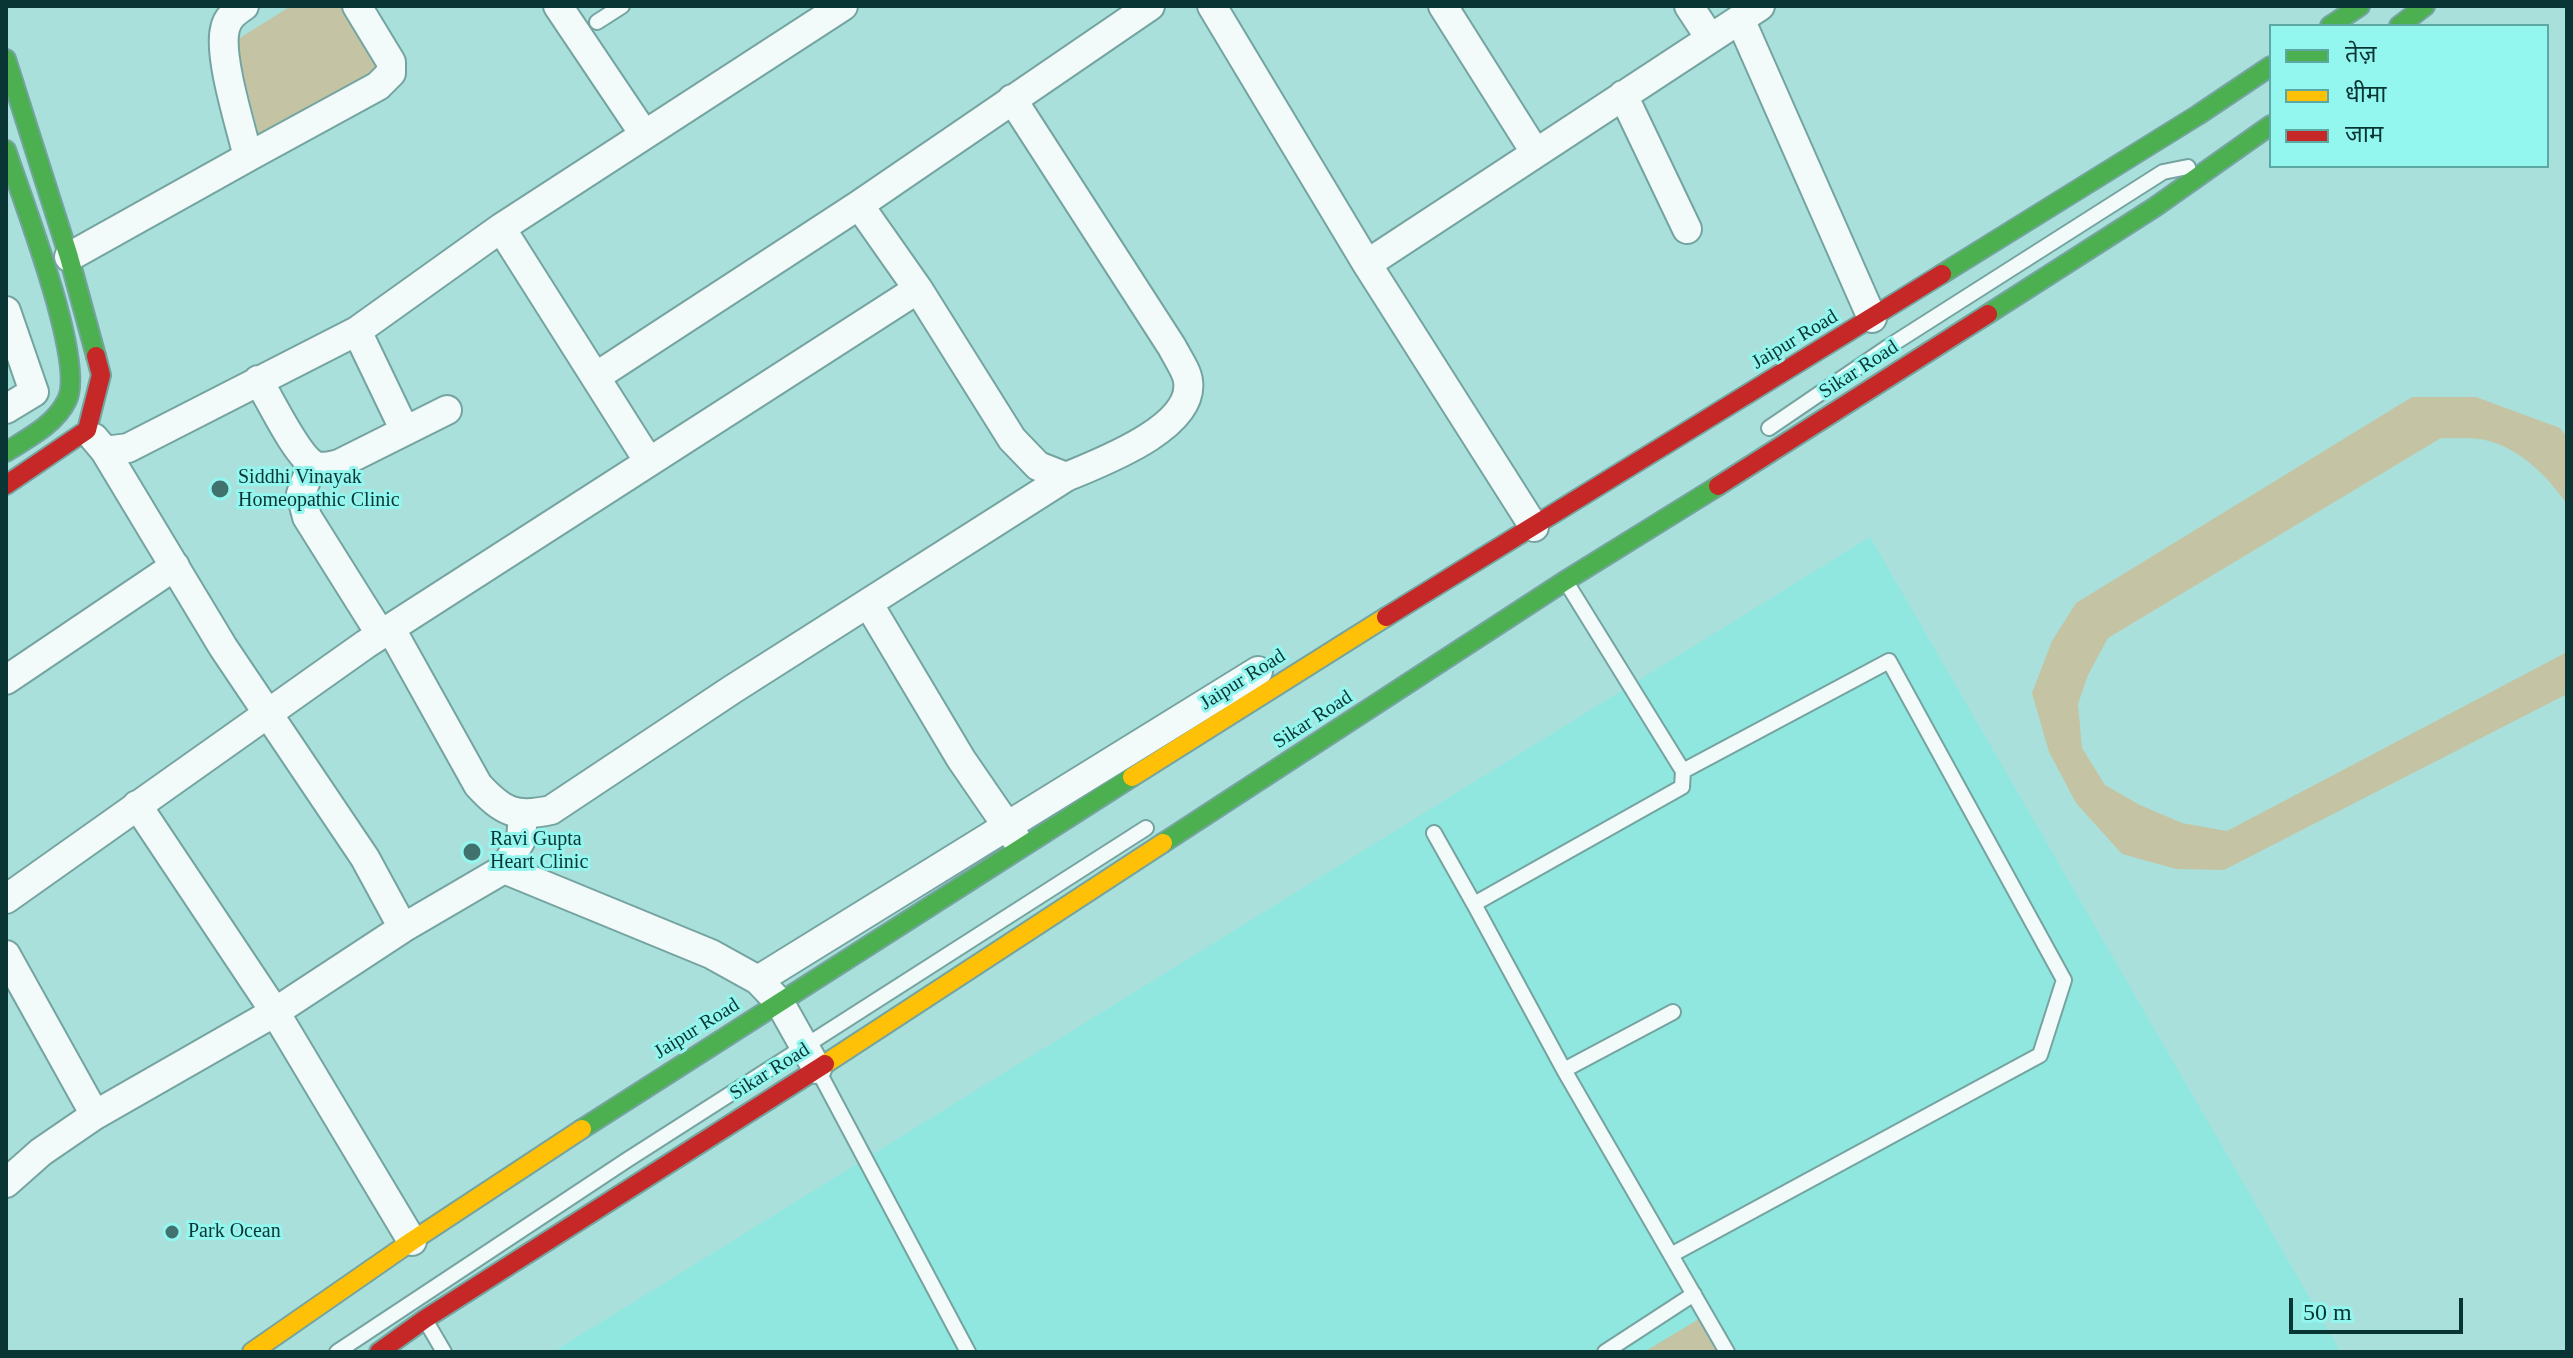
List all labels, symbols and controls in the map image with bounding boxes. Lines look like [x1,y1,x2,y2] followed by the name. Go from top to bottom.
[2269,24,2549,168] legend
[2345,41,2377,67] text: तेज़
[2345,81,2387,107] text: धीमा
[2345,121,2383,147] text: जाम
[1748,305,1842,375] street label: Jaipur Road
[1815,336,1903,404] street label: Sikar Road
[238,466,400,513] place label: Siddhi Vinayak Homeopathic Clinic
[209,478,231,500] marker: Siddhi Vinayak Homeopathic Clinic
[1196,644,1290,716] street label: Jaipur Road
[1269,686,1357,754] street label: Sikar Road
[490,828,588,875] place label: Ravi Gupta Heart Clinic
[461,841,483,863] marker: Ravi Gupta Heart Clinic
[650,993,744,1065] street label: Jaipur Road
[726,1038,814,1106] street label: Sikar Road
[188,1220,281,1244] place label: Park Ocean
[163,1223,181,1241] marker: Park Ocean
[2293,1282,2467,1332] scale bar
[2303,1299,2352,1325] text: 50 m

